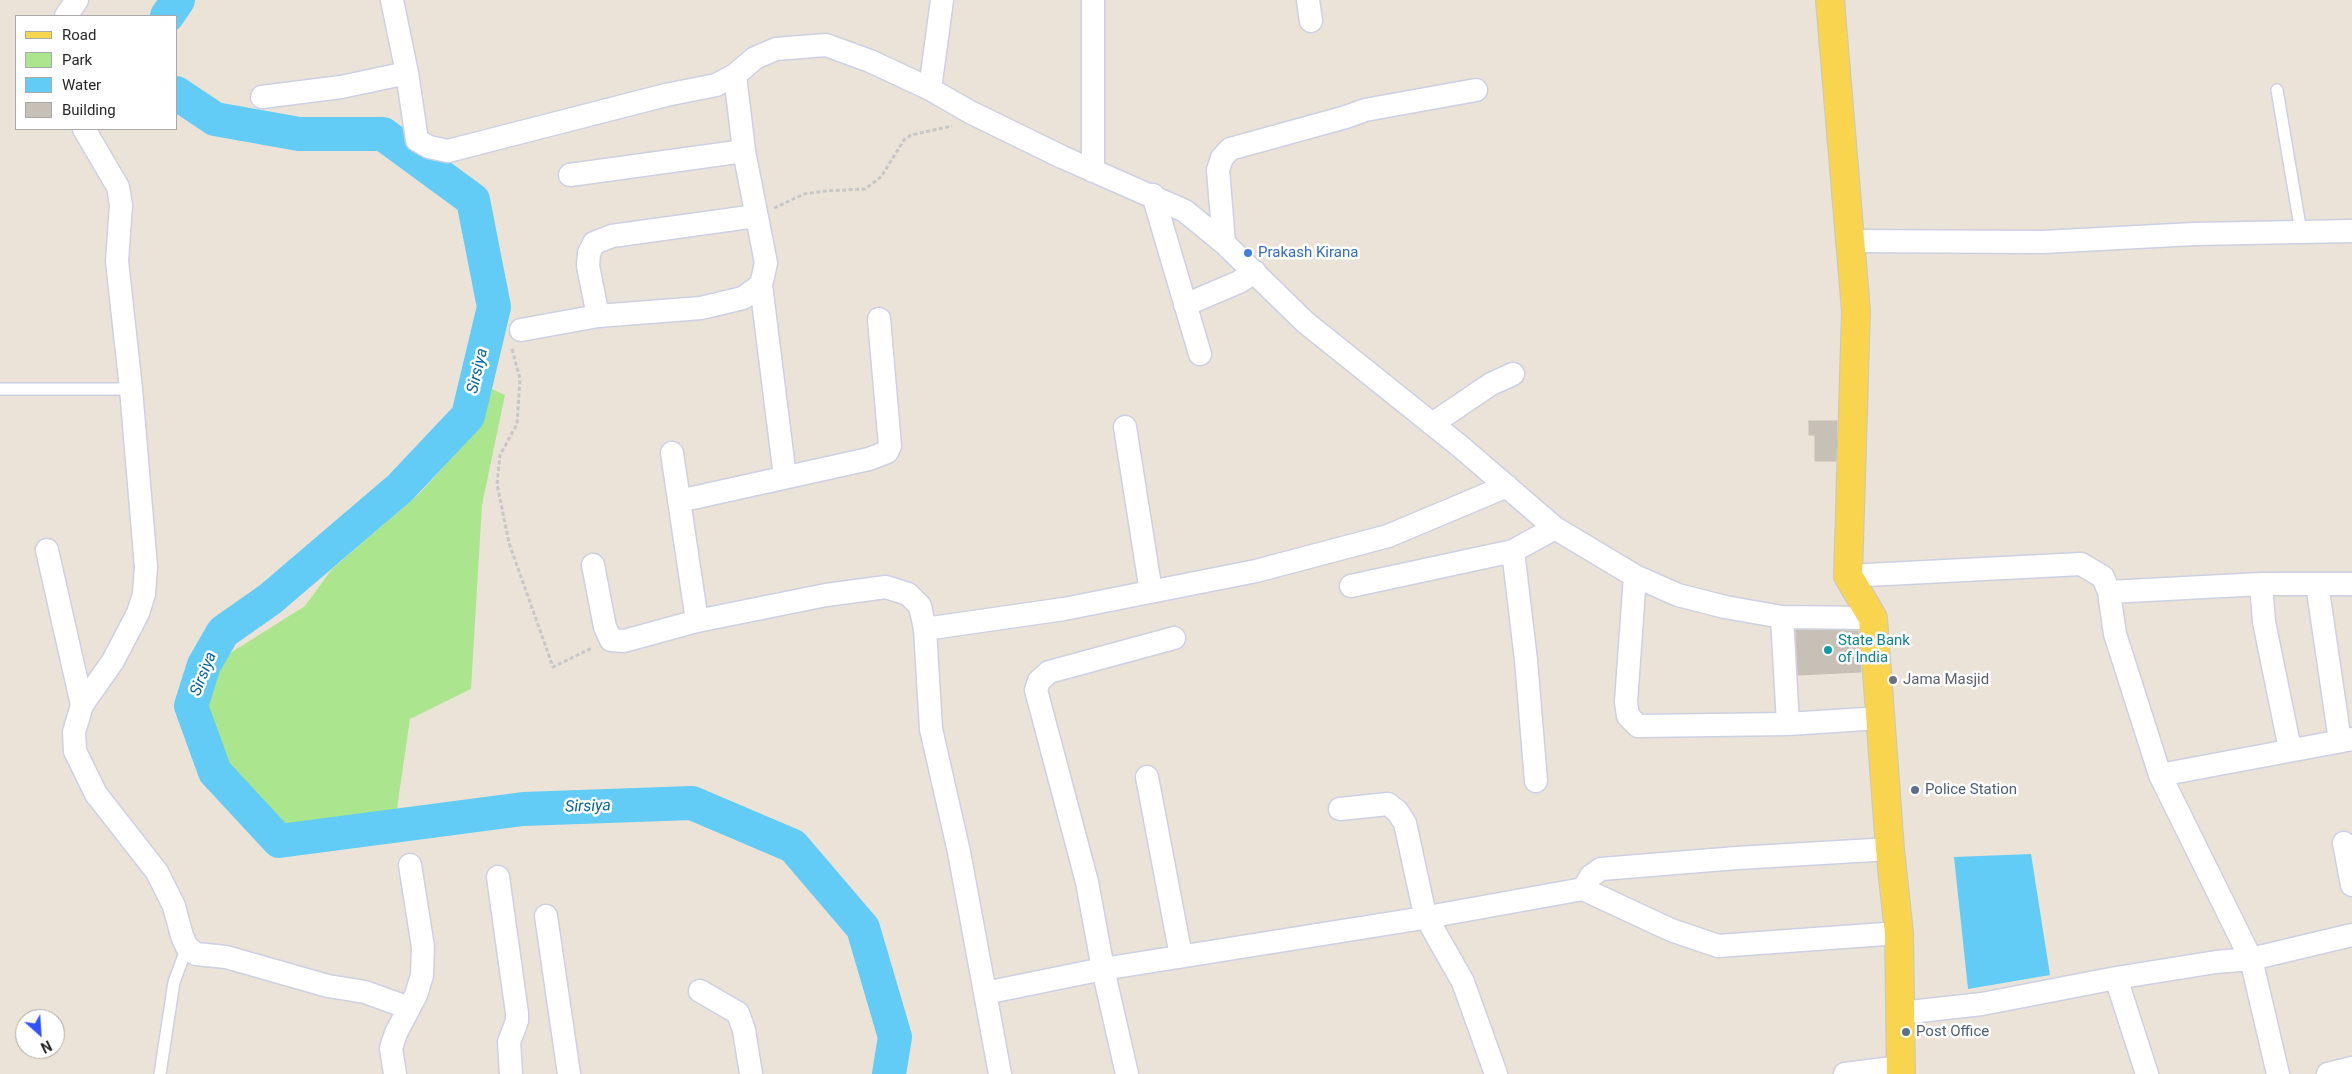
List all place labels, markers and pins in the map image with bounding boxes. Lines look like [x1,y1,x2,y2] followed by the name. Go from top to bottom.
[1258,244,1358,262] place label: Prakash Kirana
[1242,247,1254,259] marker: Prakash Kirana
[1838,632,1910,667] place label: State Bank of India
[1822,644,1834,656] marker: State Bank of India
[1903,671,1989,689] place label: Jama Masjid
[1887,674,1899,686] marker: Jama Masjid
[1925,781,2017,799] place label: Police Station
[1909,784,1921,796] marker: Police Station
[1916,1023,1989,1041] place label: Post Office
[1900,1026,1912,1038] marker: Post Office

